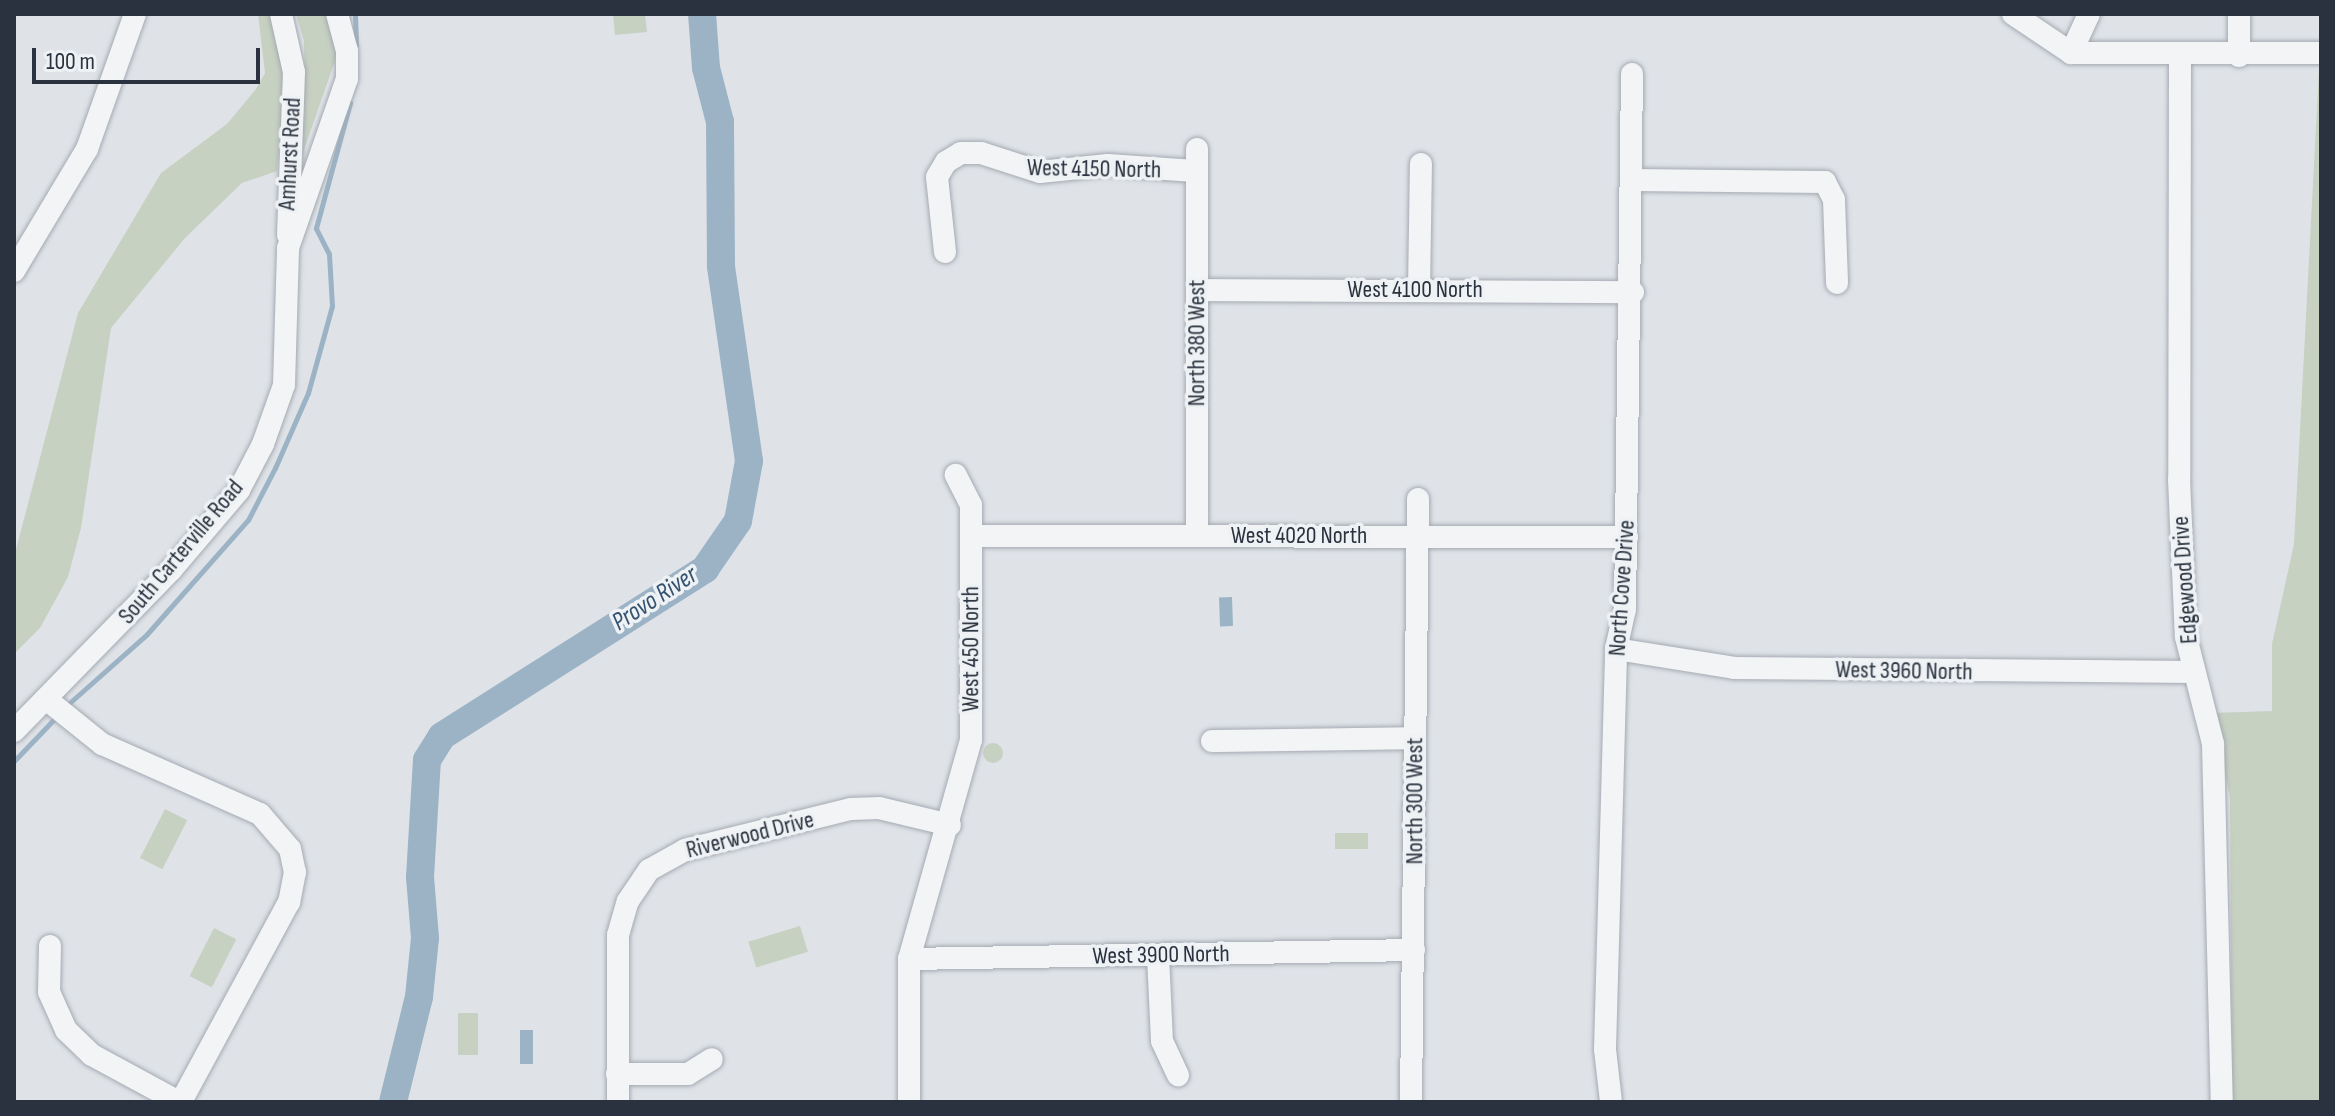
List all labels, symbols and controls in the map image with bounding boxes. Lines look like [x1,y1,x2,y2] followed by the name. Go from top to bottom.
[36,32,264,82] scale bar
[46,47,95,76] text: 100 m
[273,97,307,211] street label: Amhurst Road
[1027,153,1161,185] street label: West 4150 North
[1347,276,1483,304] street label: West 4100 North
[1183,280,1211,406] street label: North 380 West
[112,474,250,630] street label: South Carterville Road
[2166,515,2204,645] street label: Edgewood Drive
[1603,519,1641,657] street label: North Cove Drive
[1231,522,1367,550] street label: West 4020 North
[606,560,704,638] water label: Provo River
[957,586,985,712] street label: West 450 North
[1835,655,1973,687] street label: West 3960 North
[1401,738,1429,864] street label: North 300 West
[683,805,817,865] street label: Riverwood Drive
[1092,939,1230,971] street label: West 3900 North

